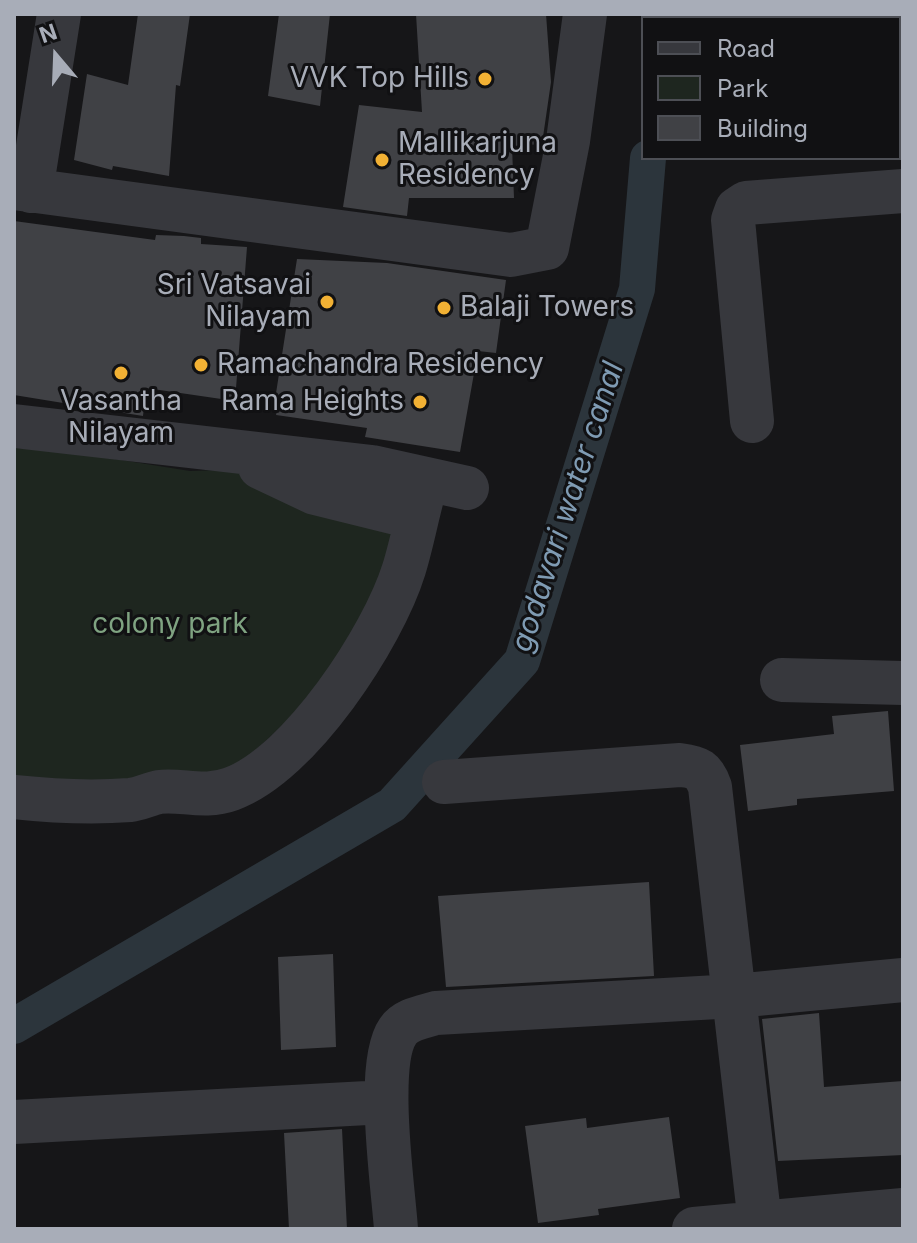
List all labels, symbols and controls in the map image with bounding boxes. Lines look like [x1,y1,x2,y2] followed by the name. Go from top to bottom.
[16,16,96,96] north arrow
[641,16,901,160] legend
[36,18,60,48] text: N
[717,34,775,63] text: Road
[290,62,469,96] place label: VVK Top Hills
[476,70,494,88] marker: VVK Top Hills
[717,74,768,103] text: Park
[717,114,808,143] text: Building
[398,127,557,193] place label: Mallikarjuna Residency
[373,151,391,169] marker: Mallikarjuna Residency
[157,269,311,335] place label: Sri Vatsavai Nilayam
[460,291,634,325] place label: Balaji Towers
[318,293,336,311] marker: Sri Vatsavai Nilayam
[435,299,453,317] marker: Balaji Towers
[217,348,544,382] place label: Ramachandra Residency
[192,356,210,374] marker: Ramachandra Residency
[504,357,632,657] water label: godavari water canal
[112,364,130,382] marker: Vasantha Nilayam
[60,385,182,451] place label: Vasantha Nilayam
[221,385,404,419] place label: Rama Heights
[411,393,429,411] marker: Rama Heights
[92,608,248,642] park label: colony park

